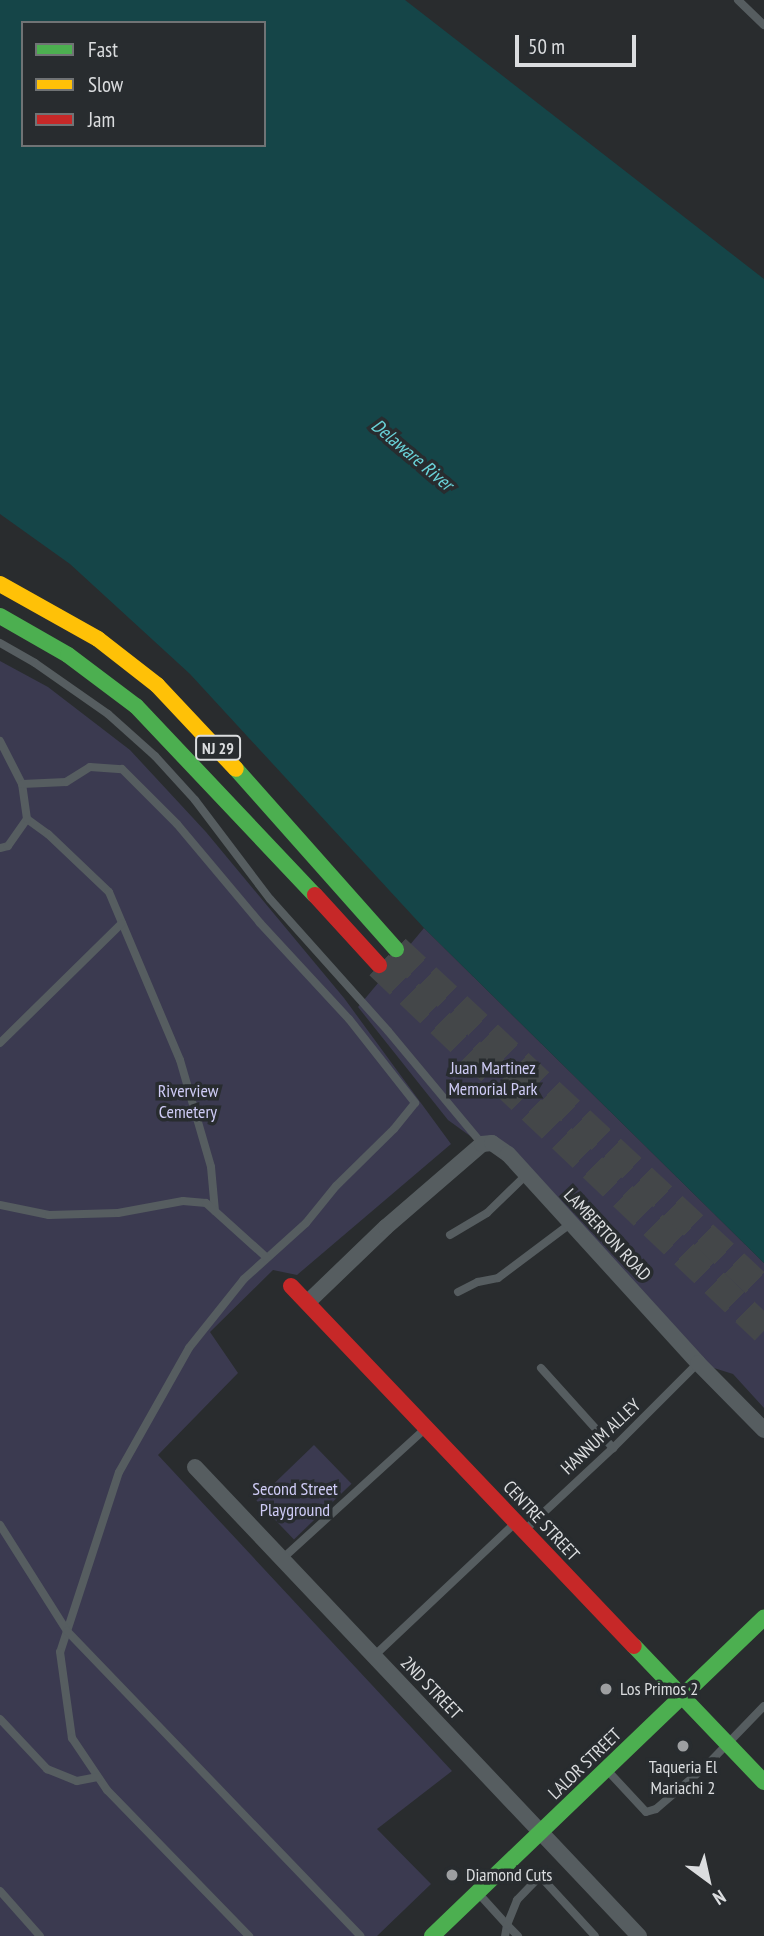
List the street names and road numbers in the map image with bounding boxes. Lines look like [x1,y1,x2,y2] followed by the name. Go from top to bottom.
[194,736,242,761] road number: NJ 29
[559,1185,655,1285] street label: LAMBERTON ROAD
[556,1394,646,1480] street label: HANNUM ALLEY
[498,1476,584,1566] street label: CENTRE STREET
[396,1652,466,1724] street label: 2ND STREET
[544,1724,626,1804] street label: LALOR STREET

